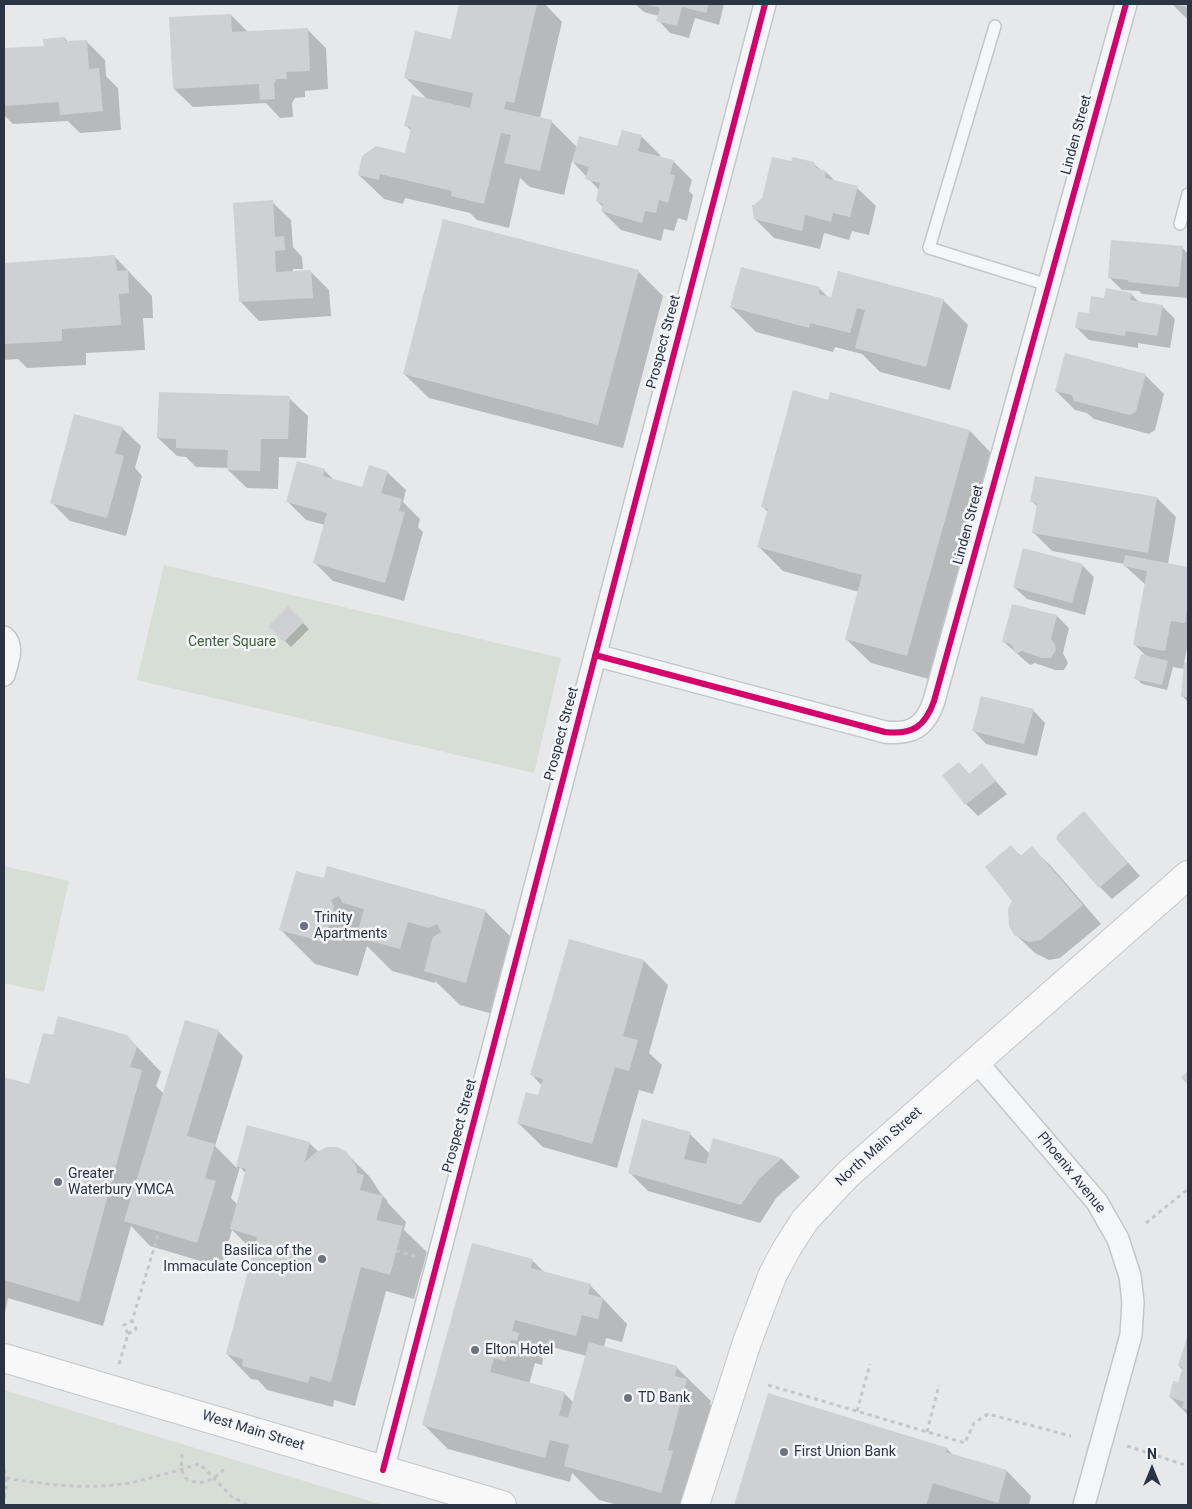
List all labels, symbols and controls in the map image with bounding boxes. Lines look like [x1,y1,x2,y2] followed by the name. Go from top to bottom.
[1058,93,1096,177] street label: Linden Street
[643,293,685,391] street label: Prospect Street
[950,483,988,567] street label: Linden Street
[188,634,276,650] park label: Center Square
[541,685,583,783] street label: Prospect Street
[314,910,388,942] place label: Trinity Apartments
[298,920,310,932] marker: Trinity Apartments
[439,1077,481,1175] street label: Prospect Street
[832,1104,926,1190] street label: North Main Street
[1033,1129,1109,1217] street label: Phoenix Avenue
[68,1166,174,1198] place label: Greater Waterbury YMCA
[52,1176,64,1188] marker: Greater Waterbury YMCA
[163,1243,312,1276] place label: Basilica of the Immaculate Conception
[316,1253,328,1265] marker: Basilica of the Immaculate Conception
[485,1342,553,1358] place label: Elton Hotel
[469,1344,481,1356] marker: Elton Hotel
[638,1390,690,1406] place label: TD Bank
[622,1392,634,1404] marker: TD Bank
[200,1407,306,1455] street label: West Main Street
[794,1444,896,1460] place label: First Union Bank
[1127,1444,1177,1494] north arrow
[778,1446,790,1458] marker: First Union Bank
[1147,1446,1157,1462] text: N

